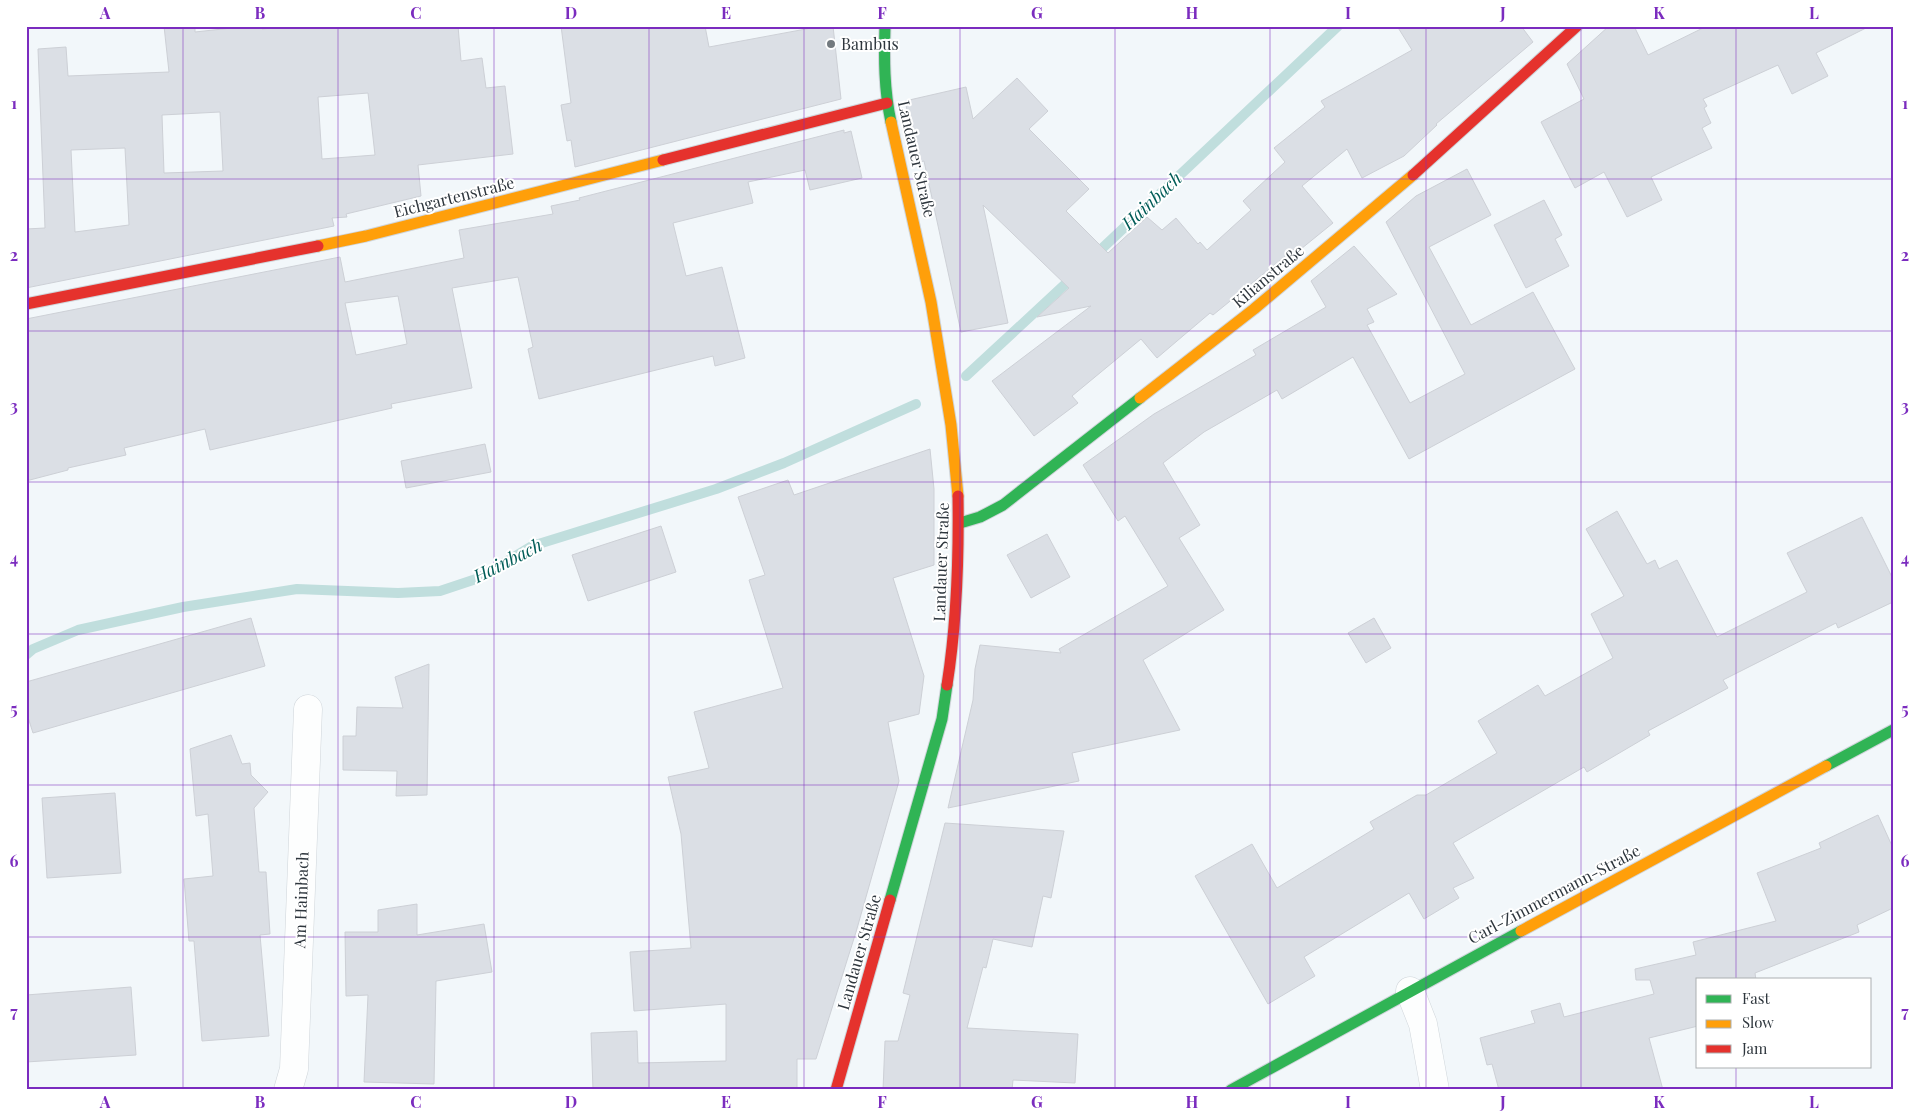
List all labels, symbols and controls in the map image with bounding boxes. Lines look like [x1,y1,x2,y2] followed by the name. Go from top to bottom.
[99,2,111,23] text: A
[255,2,266,23] text: B
[410,2,422,23] text: C
[565,2,577,23] text: D
[721,2,731,23] text: E
[877,2,887,23] text: F
[1031,2,1043,23] text: G
[1186,2,1199,23] text: H
[1345,2,1351,23] text: I
[1499,2,1506,23] text: J
[1653,2,1665,23] text: K
[1809,2,1819,23] text: L
[841,33,899,54] place label: Bambus
[825,38,837,50] marker: Bambus
[11,92,17,113] text: 1
[1902,92,1908,113] text: 1
[894,98,941,219] street label: Landauer Straße
[1115,166,1187,235] water label: Hainbach
[391,171,516,222] street label: Eichgartenstraße
[1227,240,1308,312] street label: Kilianstraße
[10,244,18,265] text: 2
[1901,244,1909,265] text: 2
[10,395,18,416] text: 3
[1901,395,1909,416] text: 3
[928,502,953,622] street label: Landauer Straße
[468,533,546,588] water label: Hainbach
[10,547,18,568] text: 4
[1901,547,1909,568] text: 4
[10,698,18,719] text: 5
[1901,698,1909,719] text: 5
[1464,839,1643,948] street label: Carl-Zimmermann-Straße
[10,850,19,871] text: 6
[1901,850,1910,871] text: 6
[288,851,313,950] street label: Am Hainbach
[832,892,885,1012] street label: Landauer Straße
[1696,978,1872,1068] legend
[1742,988,1771,1008] text: Fast
[10,1001,18,1022] text: 7
[1901,1001,1909,1022] text: 7
[1742,1012,1774,1032] text: Slow
[1741,1038,1768,1058] text: Jam
[99,1091,111,1112] text: A
[255,1091,266,1112] text: B
[410,1091,422,1112] text: C
[565,1091,577,1112] text: D
[721,1091,731,1112] text: E
[877,1091,887,1112] text: F
[1031,1091,1043,1112] text: G
[1186,1091,1199,1112] text: H
[1345,1091,1351,1112] text: I
[1499,1091,1506,1112] text: J
[1653,1091,1665,1112] text: K
[1809,1091,1819,1112] text: L

